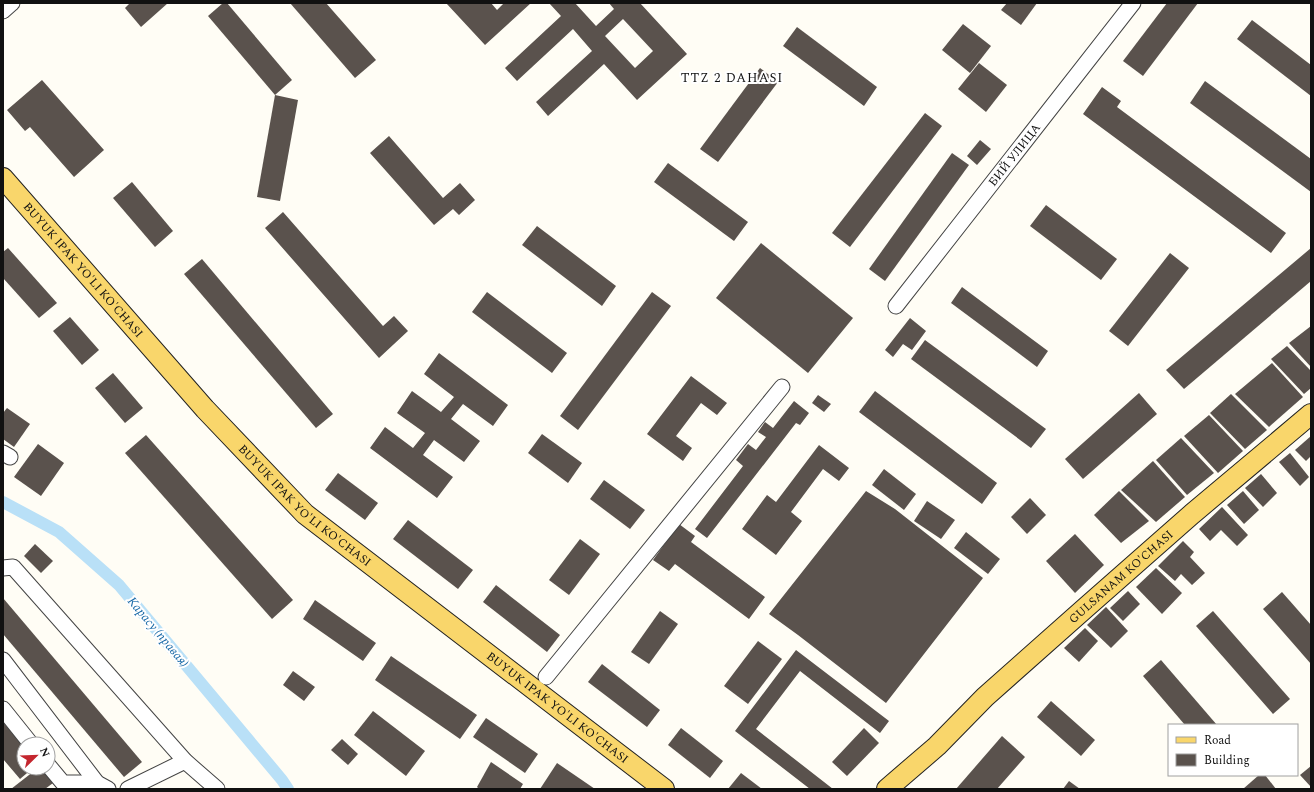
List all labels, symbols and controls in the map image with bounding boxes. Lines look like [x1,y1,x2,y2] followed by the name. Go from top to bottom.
[681,68,783,88] district label: TTZ 2 DAHASI
[983,119,1045,190] street label: БИЙ УЛИЦА
[19,198,148,342] street label: BUYUK IPAK YO'LI KO'CHASI
[234,440,376,571] street label: BUYUK IPAK YO'LI KO'CHASI
[1064,525,1177,628] street label: GULSANAM KO'CHASI
[122,592,194,672] water label: Карасу (правая)
[482,647,633,768] street label: BUYUK IPAK YO'LI KO'CHASI
[1168,724,1298,776] legend
[1204,731,1231,750] text: Road
[16,736,56,776] north arrow
[35,745,54,760] text: N
[1204,751,1250,770] text: Building

